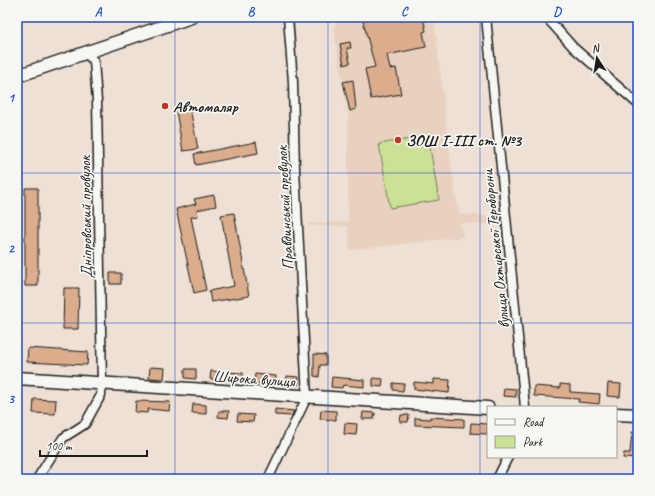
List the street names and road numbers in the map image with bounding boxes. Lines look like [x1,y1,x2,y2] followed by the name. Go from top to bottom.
[272,144,298,270] street label: Правдинський провулок
[75,154,97,279] street label: Дніпровський провулок
[478,168,514,329] street label: вулиця Охтирської Тероборони
[213,366,297,392] street label: Широка вулиця

